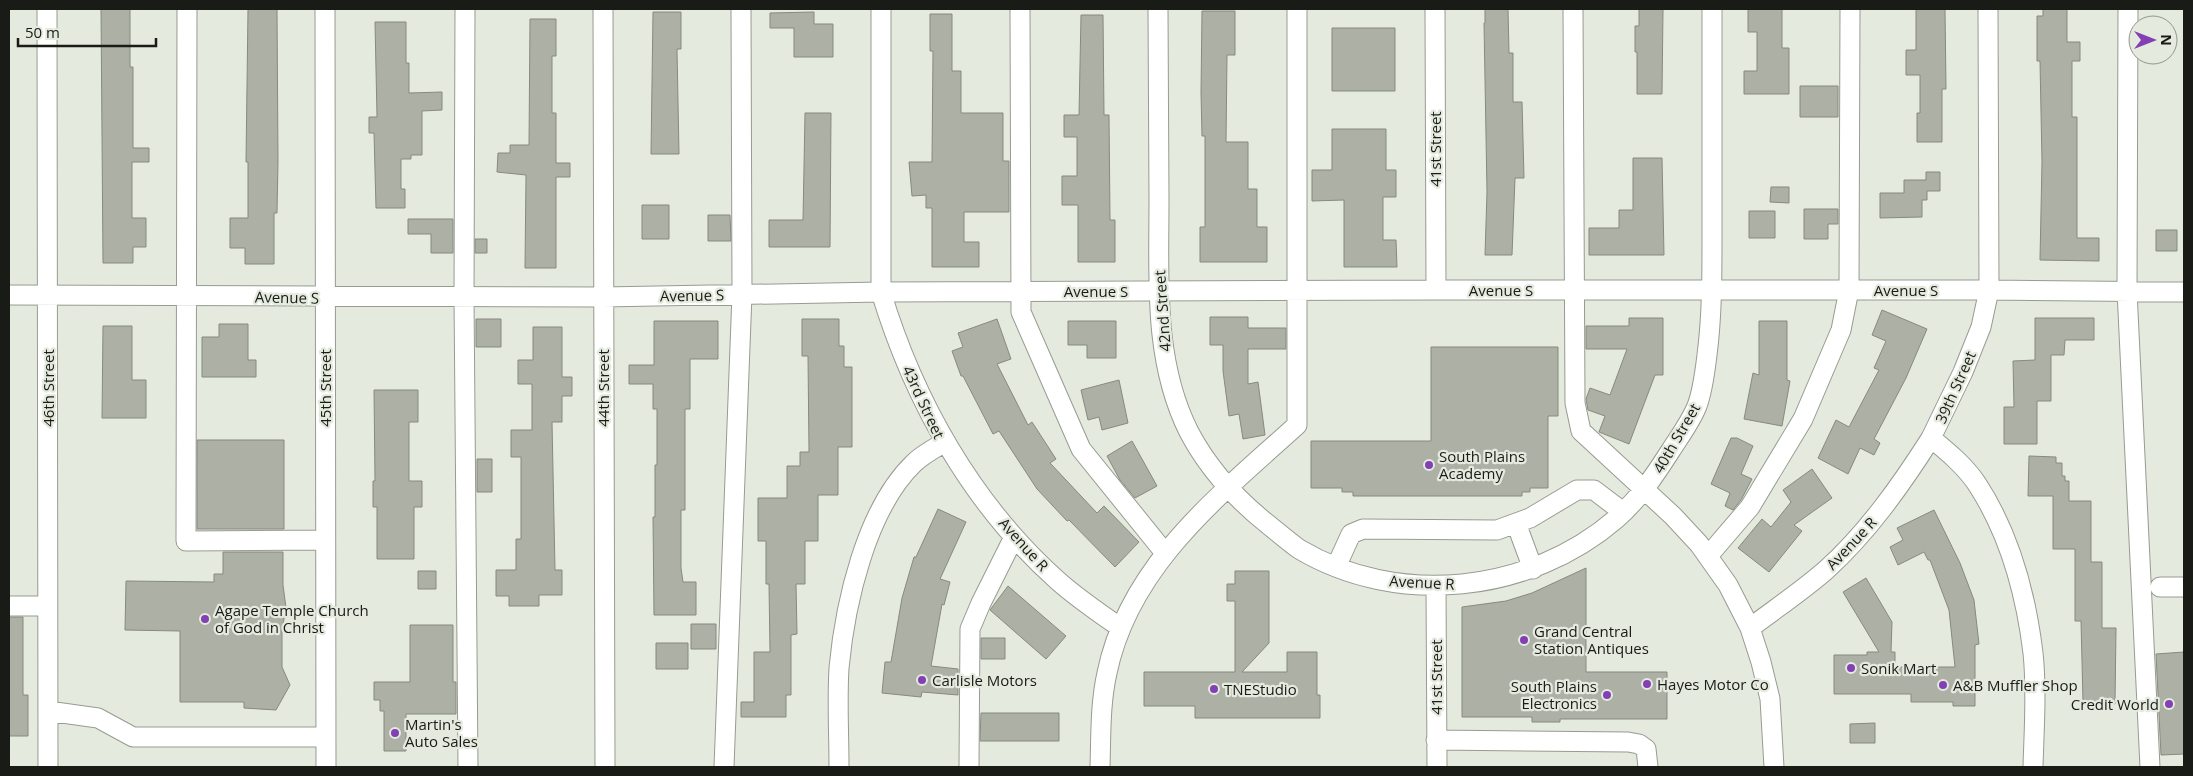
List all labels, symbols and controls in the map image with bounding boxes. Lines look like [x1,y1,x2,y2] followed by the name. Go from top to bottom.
[18,15,155,47] scale bar
[2128,15,2178,65] north arrow
[25,22,60,42] text: 50 m
[2157,34,2176,46] text: N
[1425,111,1445,187] street label: 41st Street
[1149,270,1175,352] street label: 42nd Street
[1469,280,1533,300] street label: Avenue S
[1874,280,1938,300] street label: Avenue S
[1064,281,1128,301] street label: Avenue S
[660,284,724,306] street label: Avenue S
[255,286,319,308] street label: Avenue S
[1930,348,1980,426] street label: 39th Street
[38,349,58,427] street label: 46th Street
[315,349,335,427] street label: 45th Street
[593,349,613,427] street label: 44th Street
[898,362,950,442] street label: 43rd Street
[1648,399,1704,477] street label: 40th Street
[1439,446,1525,483] place label: South Plains Academy
[1423,459,1435,471] marker: South Plains Academy
[1821,512,1881,574] street label: Avenue R
[995,513,1054,576] street label: Avenue R
[1389,570,1456,594] street label: Avenue R
[215,600,369,637] place label: Agape Temple Church of God in Christ
[199,613,211,625] marker: Agape Temple Church of God in Christ
[1534,621,1649,658] place label: Grand Central Station Antiques
[1518,634,1530,646] marker: Grand Central Station Antiques
[1426,639,1446,715] street label: 41st Street
[1861,658,1936,678] place label: Sonik Mart
[1845,662,1857,674] marker: Sonik Mart
[932,670,1037,690] place label: Carlisle Motors
[916,674,928,686] marker: Carlisle Motors
[1657,674,1769,694] place label: Hayes Motor Co
[1953,675,2078,695] place label: A&B Muffler Shop
[1511,676,1597,713] place label: South Plains Electronics
[1641,678,1653,690] marker: Hayes Motor Co
[1224,679,1297,699] place label: TNEStudio
[1937,679,1949,691] marker: A&B Muffler Shop
[1208,683,1220,695] marker: TNEStudio
[1601,689,1613,701] marker: South Plains Electronics
[2071,694,2159,714] place label: Credit World
[2163,698,2175,710] marker: Credit World
[405,714,478,751] place label: Martin's Auto Sales
[389,727,401,739] marker: Martin's Auto Sales

